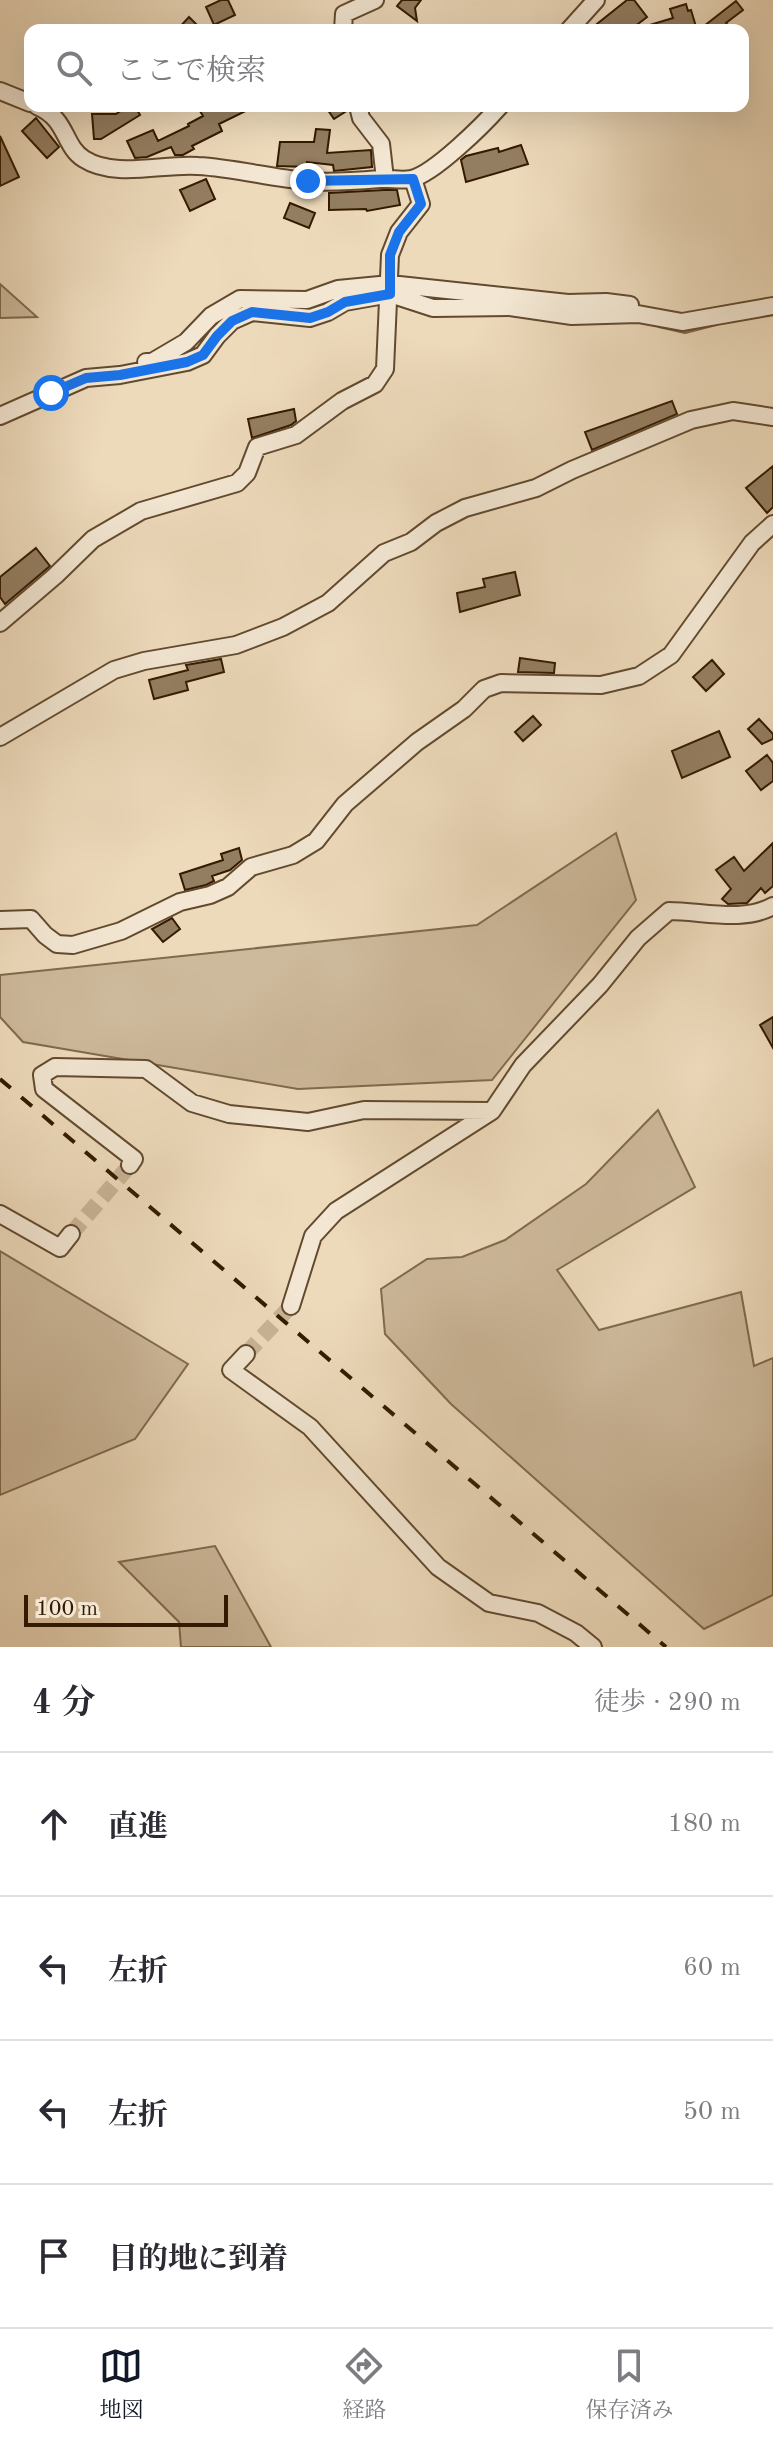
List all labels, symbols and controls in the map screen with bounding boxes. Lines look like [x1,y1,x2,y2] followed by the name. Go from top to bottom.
[24,24,749,112] search box
[52,46,96,90] icon: search
[116,57,266,87] text: ここで検索
[290,163,326,199] route end
[33,375,69,411] route start
[24,1591,228,1627] scale bar
[36,1598,98,1620] text: 100 m
[32,1687,95,1721] text: 4 分
[594,1690,741,1716] text: 徒歩 · 290 m
[32,1802,76,1846] icon: ahead
[668,1811,741,1837] text: 180 m
[108,1813,168,1843] text: 直進
[32,1946,76,1990] icon: left
[683,1955,741,1981] text: 60 m
[108,1957,168,1987] text: 左折
[32,2090,76,2134] icon: left
[683,2099,741,2125] text: 50 m
[108,2101,168,2131] text: 左折
[32,2234,76,2278] icon: arrive
[108,2245,288,2275] text: 目的地に到着
[99,2344,144,2425] tab: 地図
[342,2344,387,2425] tab: 経路
[585,2344,674,2425] tab: 保存済み

